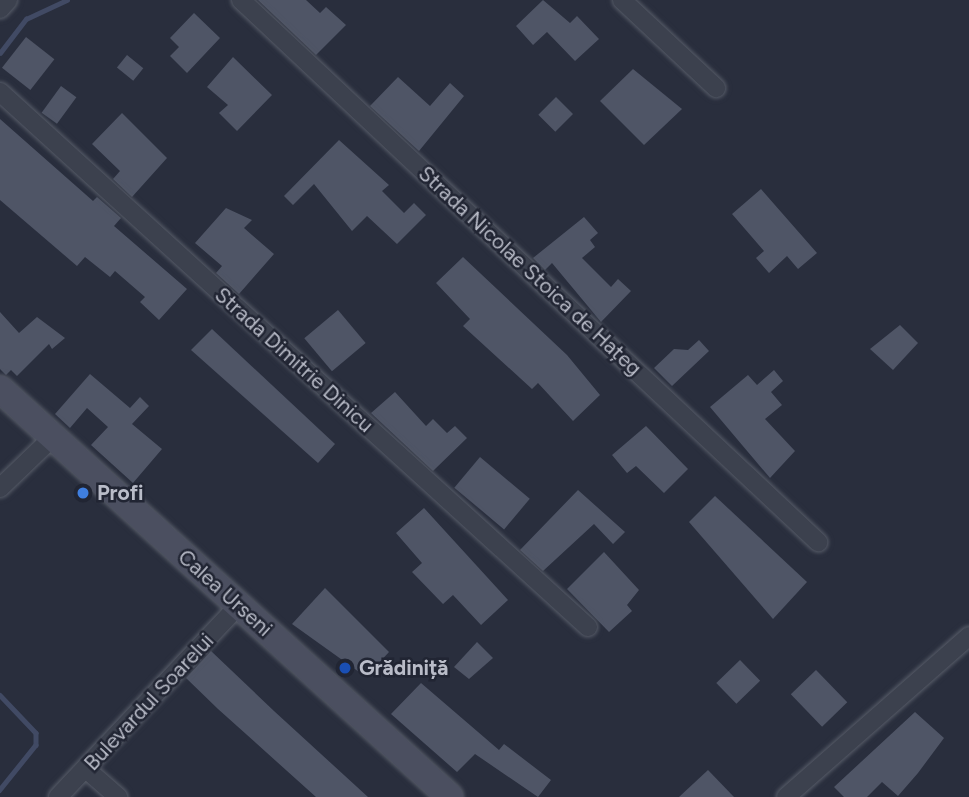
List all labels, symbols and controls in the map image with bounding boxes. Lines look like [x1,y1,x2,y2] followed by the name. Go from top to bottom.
[413,161,647,381] street label: Strada Nicolae Stoica de Hațeg
[210,282,378,438] street label: Strada Dimitrie Dinicu
[97,480,144,506] place label: Profi
[75,485,91,501] marker: Profi
[173,544,277,642] street label: Calea Urseni
[79,628,219,776] street label: Bulevardul Soarelui
[359,655,448,681] place label: Grădiniță
[337,660,353,676] marker: Grădiniță

